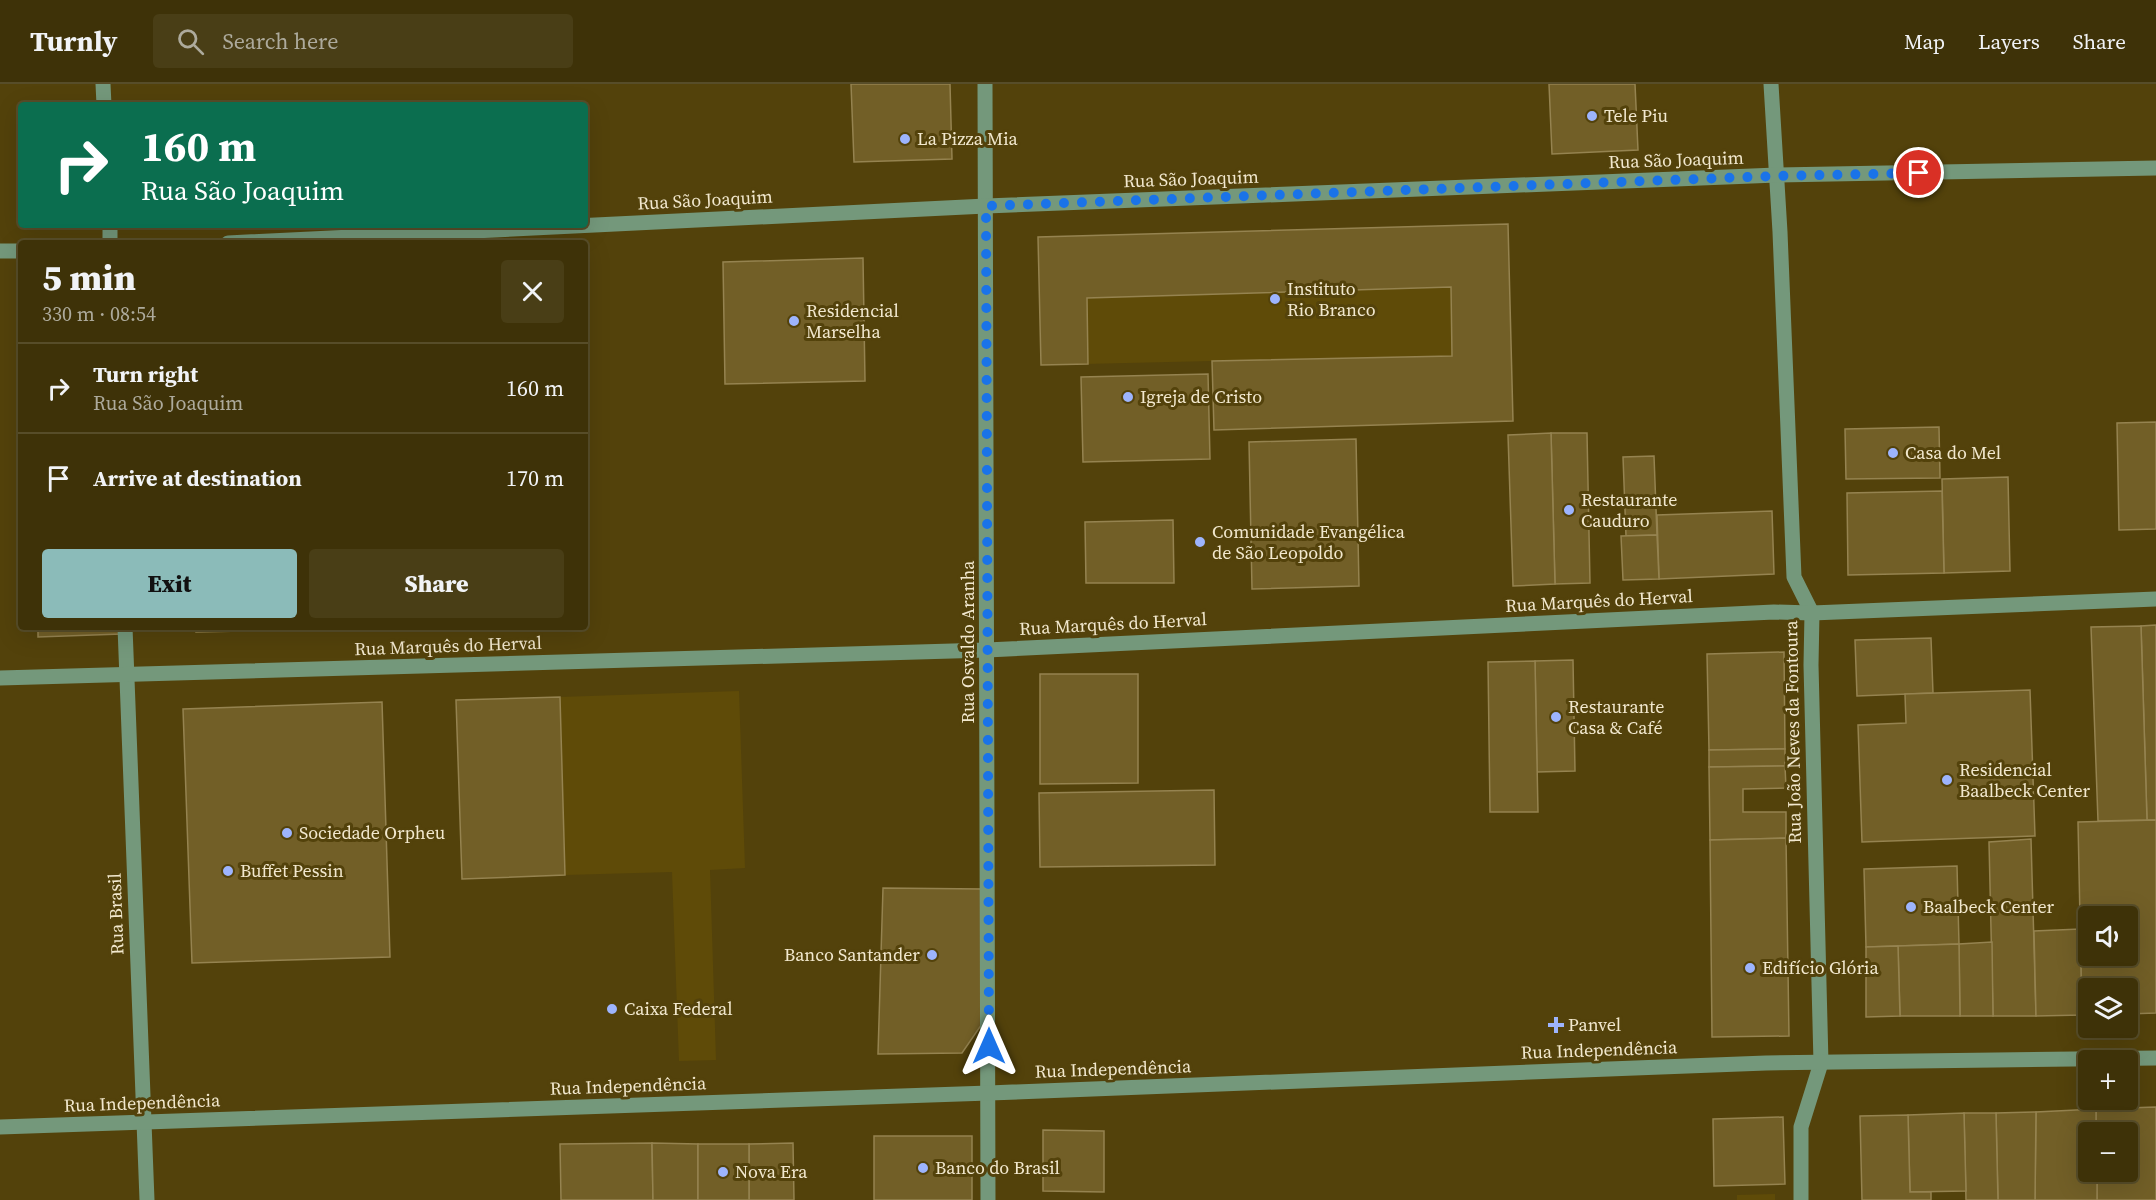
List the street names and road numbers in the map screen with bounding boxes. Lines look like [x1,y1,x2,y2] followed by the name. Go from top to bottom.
[1608,145,1744,174] street label: Rua São Joaquim
[1123,164,1259,193] street label: Rua São Joaquim
[637,183,773,216] street label: Rua São Joaquim
[955,560,980,723] street label: Rua Osvaldo Aranha
[1505,583,1693,618] street label: Rua Marquês do Herval
[1019,606,1207,641] street label: Rua Marquês do Herval
[1778,619,1807,844] street label: Rua João Neves da Fontoura
[354,630,542,661] street label: Rua Marquês do Herval
[102,873,129,955] street label: Rua Brasil
[1520,1034,1678,1065] street label: Rua Independência
[1034,1053,1192,1084] street label: Rua Independência
[549,1070,707,1101] street label: Rua Independência
[63,1087,221,1118] street label: Rua Independência

